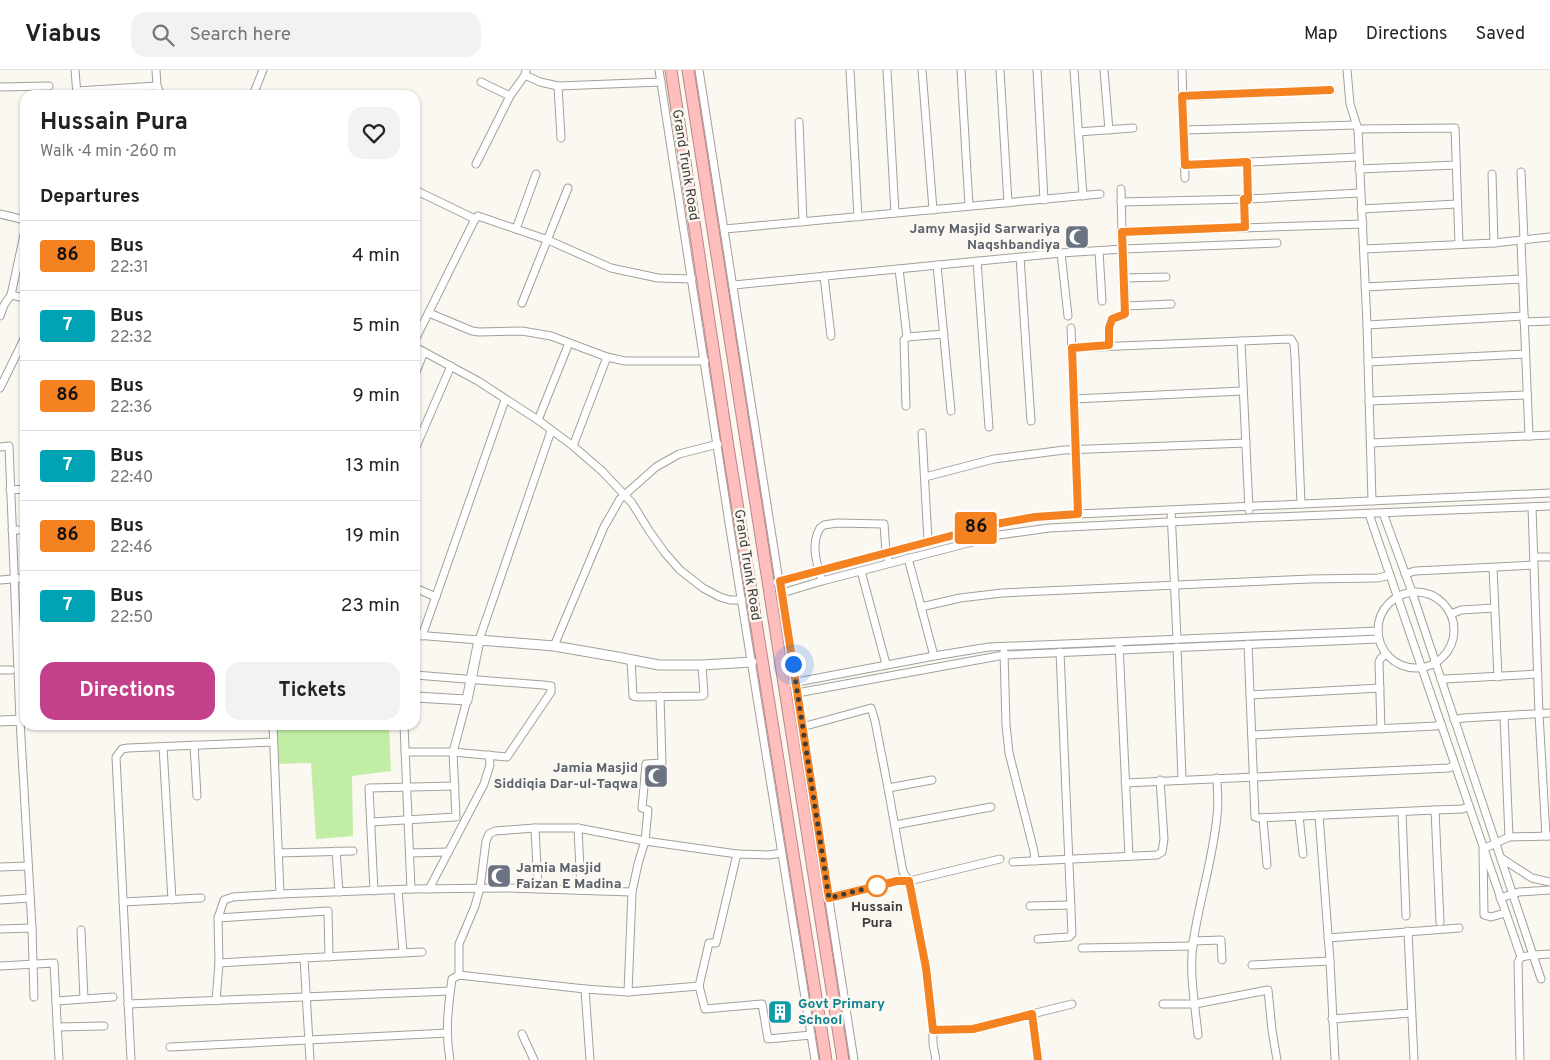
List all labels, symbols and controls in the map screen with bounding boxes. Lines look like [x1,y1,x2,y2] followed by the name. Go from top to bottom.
[131,12,481,57] search box
[25,20,101,50] text: Viabus
[149,21,177,49] icon: search
[189,23,291,47] text: Search here
[1304,23,1338,46] text: Map
[1366,23,1448,46] text: Directions
[1476,23,1525,46] text: Saved
[348,107,400,159] button: heart
[40,108,188,138] text: Hussain Pura
[668,108,702,222] street label: Grand Trunk Road
[40,142,176,162] text: Walk · 4 min · 260 m
[40,185,140,209] text: Departures
[909,221,1060,254] place label: Jamy Masjid Sarwariya Naqshbandiya
[1064,224,1090,250] mosque icon: Jamy Masjid Sarwariya Naqshbandiya
[110,234,144,258] text: Bus
[56,244,79,267] text: 86
[352,244,400,268] text: 4 min
[110,258,149,278] text: 22:31
[110,304,144,328] text: Bus
[63,314,72,337] text: 7
[352,314,400,338] text: 5 min
[110,328,152,348] text: 22:32
[110,374,144,398] text: Bus
[56,384,79,407] text: 86
[353,384,400,408] text: 9 min
[110,398,152,418] text: 22:36
[110,444,144,468] text: Bus
[63,454,72,477] text: 7
[345,454,400,478] text: 13 min
[110,468,153,488] text: 22:40
[730,508,764,622] street label: Grand Trunk Road
[954,512,998,544] line badge: 86
[110,514,144,538] text: Bus
[965,516,987,539] text: 86
[56,524,79,547] text: 86
[345,524,400,548] text: 19 min
[110,538,153,558] text: 22:46
[110,584,144,608] text: Bus
[63,594,72,617] text: 7
[341,594,400,618] text: 23 min
[110,608,153,628] text: 22:50
[781,652,806,677] your location
[40,662,215,720] button: Directions
[225,662,400,720] button: Tickets
[494,760,638,793] place label: Jamia Masjid Siddiqia Dar-ul-Taqwa
[643,763,669,789] mosque icon: Jamia Masjid Siddiqia Dar-ul-Taqwa
[516,860,621,893] place label: Jamia Masjid Faizan E Madina
[486,863,512,889] mosque icon: Jamia Masjid Faizan E Madina
[866,875,888,897] marker: Hussain Pura
[851,899,903,932] place label: Hussain Pura
[798,996,885,1029] place label: Govt Primary School
[767,999,793,1025] building icon: Govt Primary School

